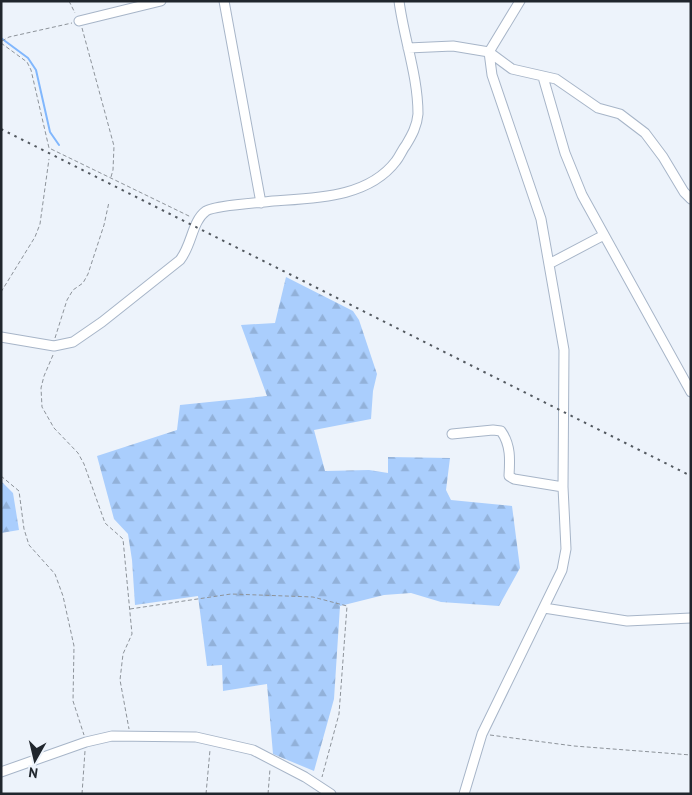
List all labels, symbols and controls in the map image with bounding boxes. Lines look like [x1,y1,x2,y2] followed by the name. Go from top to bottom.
[10,735,60,785] north arrow
[27,763,39,782] text: N

